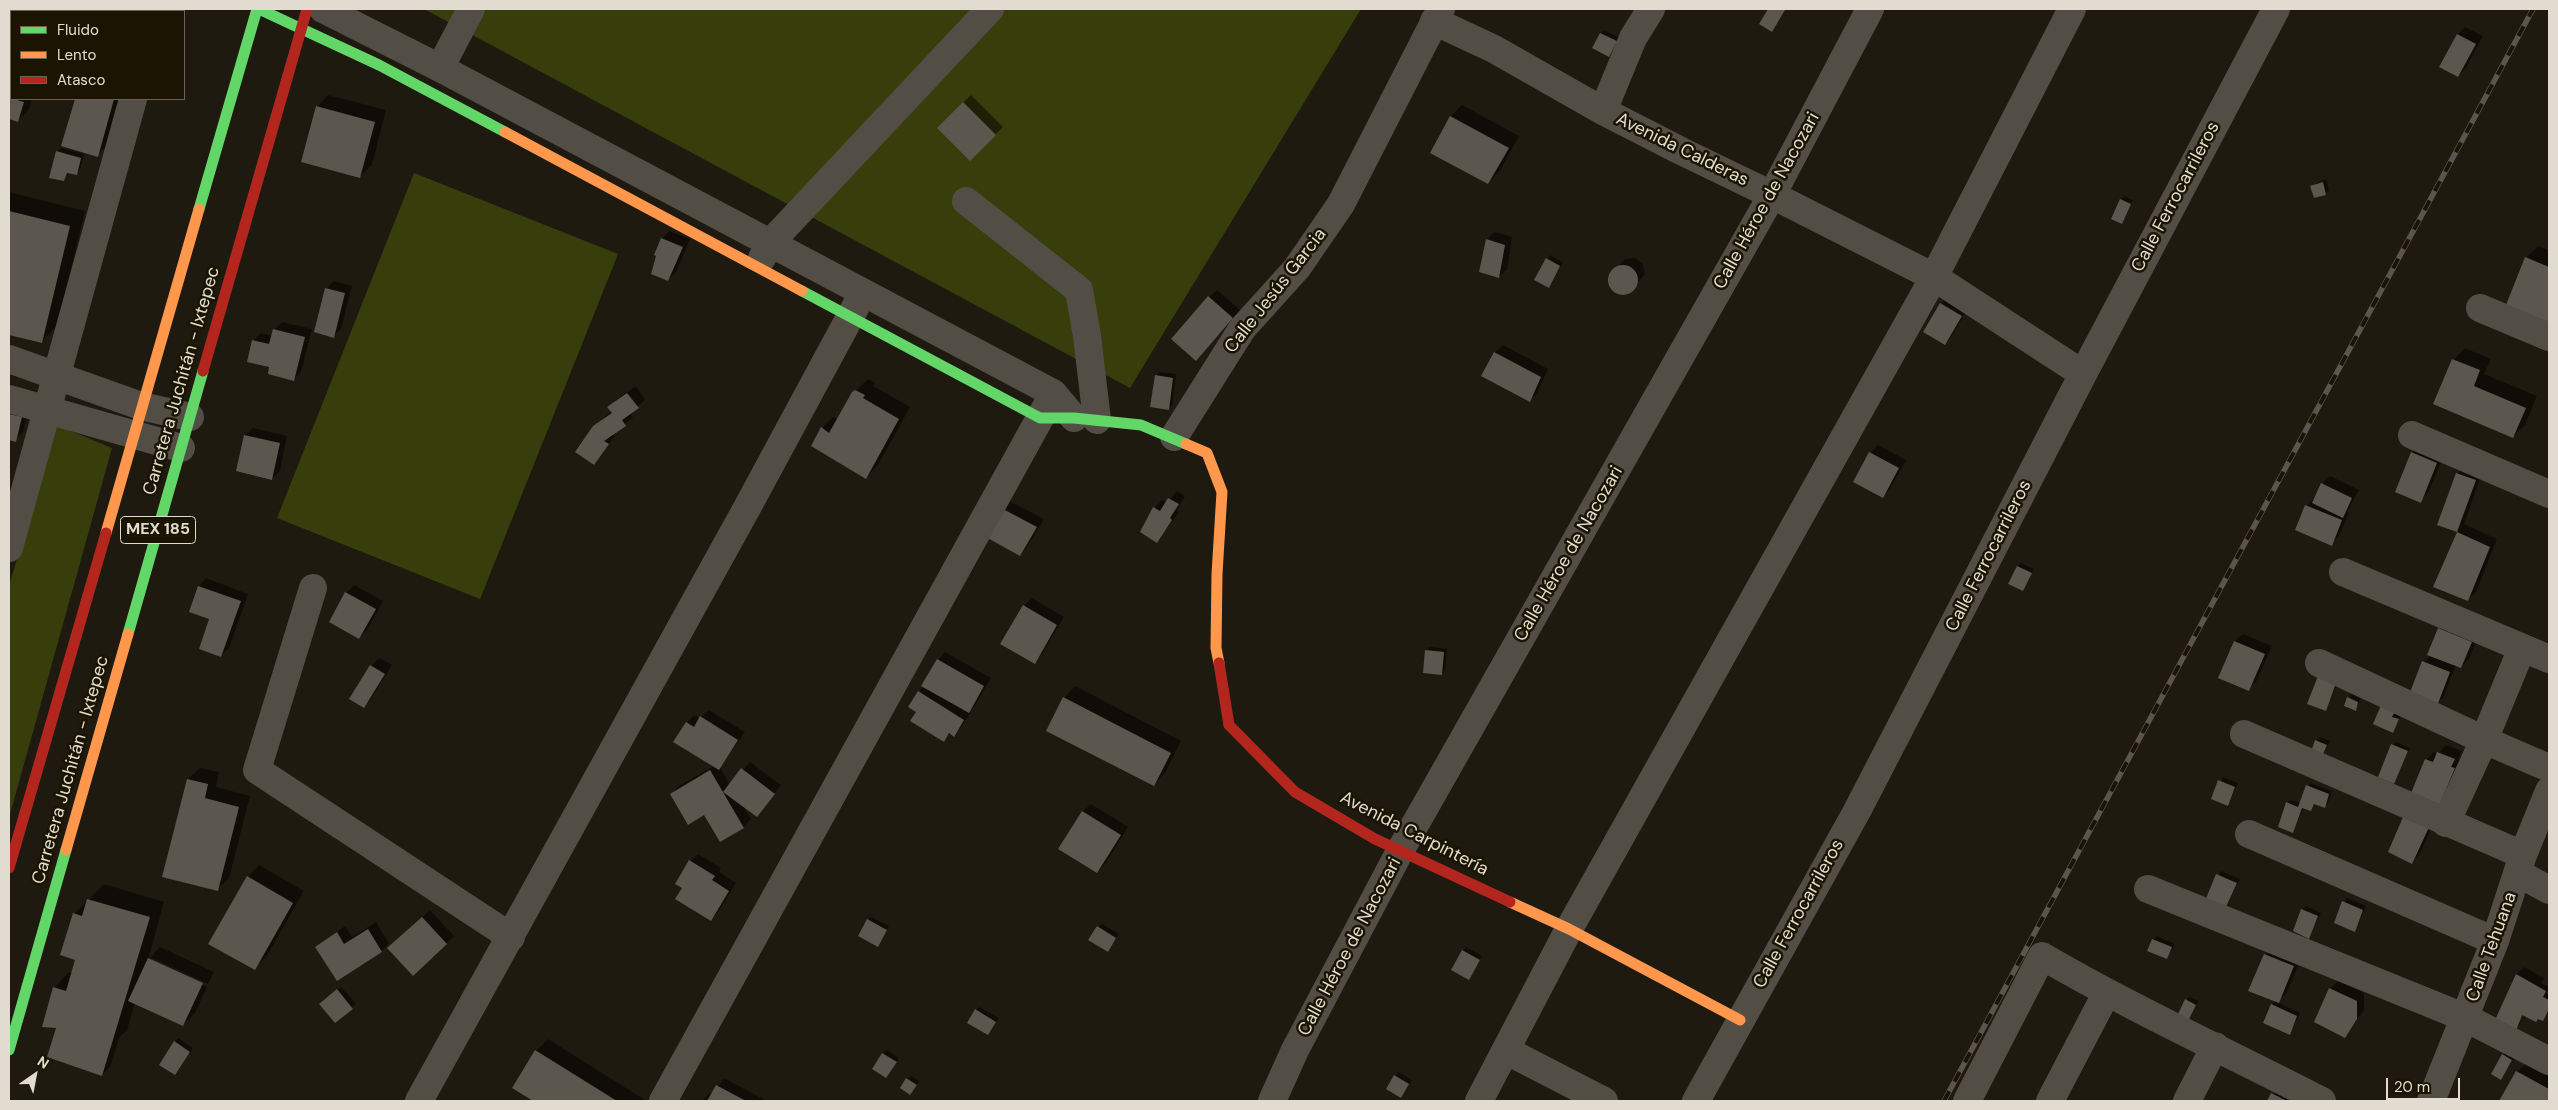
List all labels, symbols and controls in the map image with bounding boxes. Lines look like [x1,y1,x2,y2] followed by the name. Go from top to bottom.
[10,10,185,100] legend
[57,20,99,40] text: Fluido
[57,45,96,65] text: Lento
[57,70,105,90] text: Atasco
[1612,109,1752,191] street label: Avenida Calderas
[1709,109,1825,293] street label: Calle Héroe de Nacozari
[2127,118,2225,276] street label: Calle Ferrocarrileros
[1221,224,1331,358] street label: Calle Jesús Garcia
[139,264,225,498] street label: Carretera Juchitán - Ixtepec
[1510,463,1628,645] street label: Calle Héroe de Nacozari
[1942,477,2036,635] street label: Calle Ferrocarrileros
[120,516,196,544] road number: MEX 185
[28,653,114,887] street label: Carretera Juchitán - Ixtepec
[1336,787,1492,881] street label: Avenida Carpintería
[1749,836,1849,992] street label: Calle Ferrocarrileros
[1294,854,1406,1040] street label: Calle Héroe de Nacozari
[2462,889,2522,1005] street label: Calle Tehuana
[10,1050,60,1100] north arrow
[34,1052,52,1073] text: N
[2388,1068,2462,1100] scale bar
[2394,1077,2430,1097] text: 20 m

